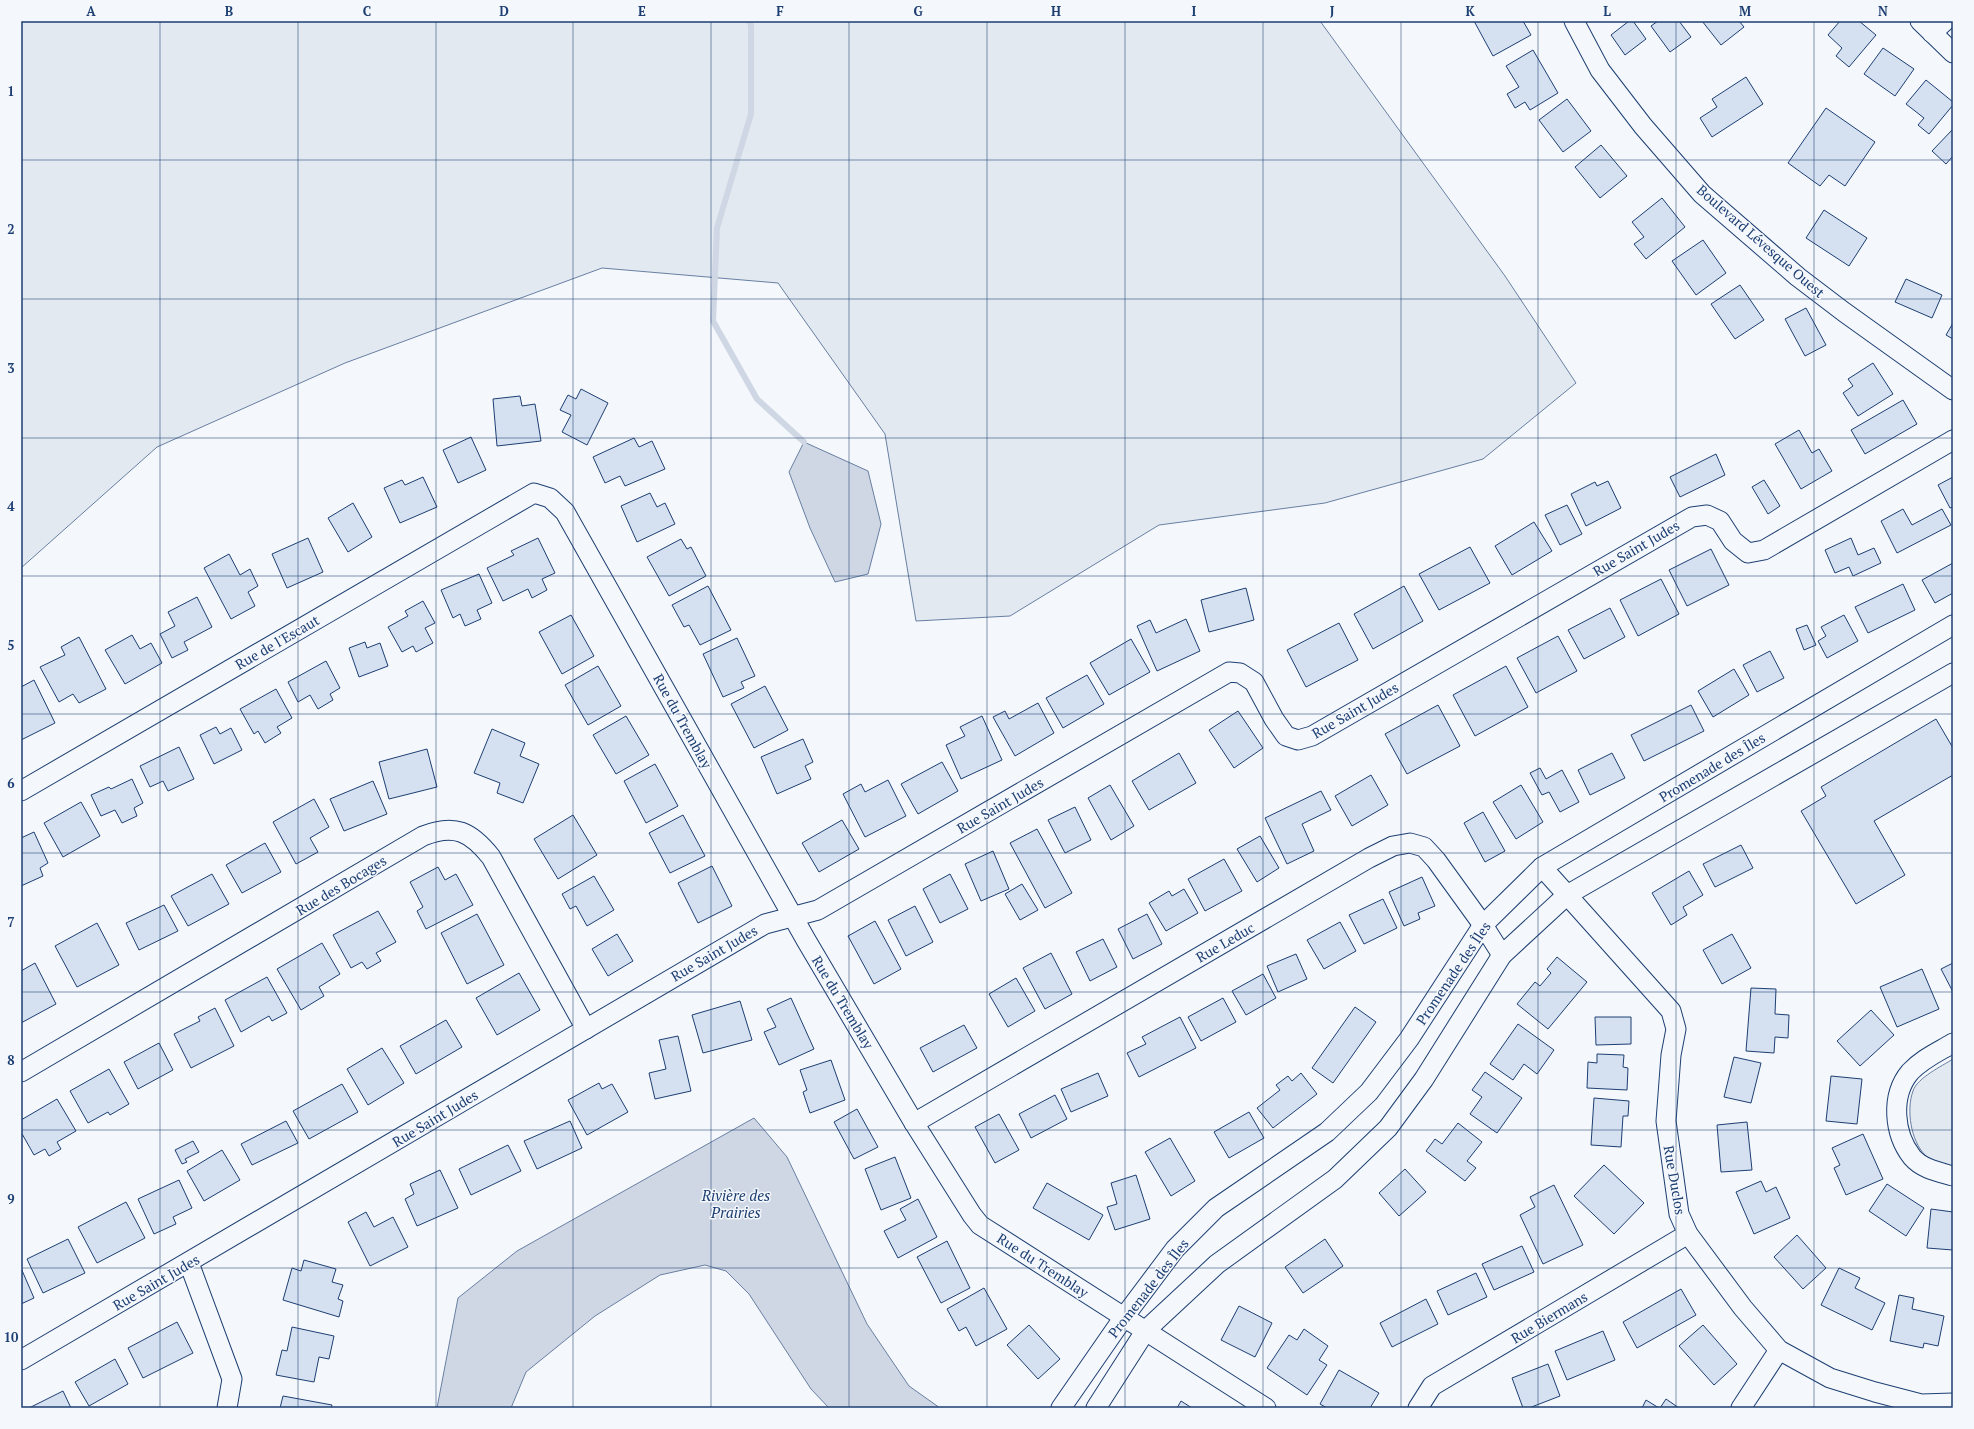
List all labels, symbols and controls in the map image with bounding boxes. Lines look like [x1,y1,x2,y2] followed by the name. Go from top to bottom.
[86,2,96,20] text: A
[225,2,233,20] text: B
[363,2,371,20] text: C
[499,2,509,20] text: D
[638,2,646,20] text: E
[776,2,784,20] text: F
[913,2,923,20] text: G
[1051,2,1061,20] text: H
[1192,2,1197,20] text: I
[1330,2,1335,20] text: J
[1465,2,1475,20] text: K
[1603,2,1611,20] text: L
[1739,2,1751,20] text: M
[1878,2,1888,20] text: N
[7,82,15,100] text: 1
[1693,180,1829,302] street label: Boulevard Lévesque Ouest
[7,220,15,238] text: 2
[7,359,15,377] text: 3
[7,497,15,515] text: 4
[1589,516,1683,580] street label: Rue Saint Judes
[232,610,323,674] street label: Rue de l'Escaut
[7,636,15,654] text: 5
[649,670,717,772] street label: Rue du Tremblay
[1308,678,1402,742] street label: Rue Saint Judes
[1655,728,1769,806] street label: Promenade des Îles
[953,773,1047,837] street label: Rue Saint Judes
[7,774,15,792] text: 6
[292,851,390,919] street label: Rue des Bocages
[7,913,15,931] text: 7
[1192,918,1258,966] street label: Rue Leduc
[1411,918,1495,1028] street label: Promenade des Îles
[667,921,761,985] street label: Rue Saint Judes
[808,952,879,1053] street label: Rue du Tremblay
[7,1051,15,1069] text: 8
[389,1085,481,1151] street label: Rue Saint Judes
[1660,1144,1690,1216] street label: Rue Duclos
[701,1185,770,1222] water label: Rivière des Prairies
[7,1190,15,1208] text: 9
[994,1228,1093,1302] street label: Rue du Tremblay
[1103,1235,1193,1341] street label: Promenade des Îles
[109,1250,203,1314] street label: Rue Saint Judes
[1507,1287,1591,1347] street label: Rue Biermans
[4,1328,19,1346] text: 10

